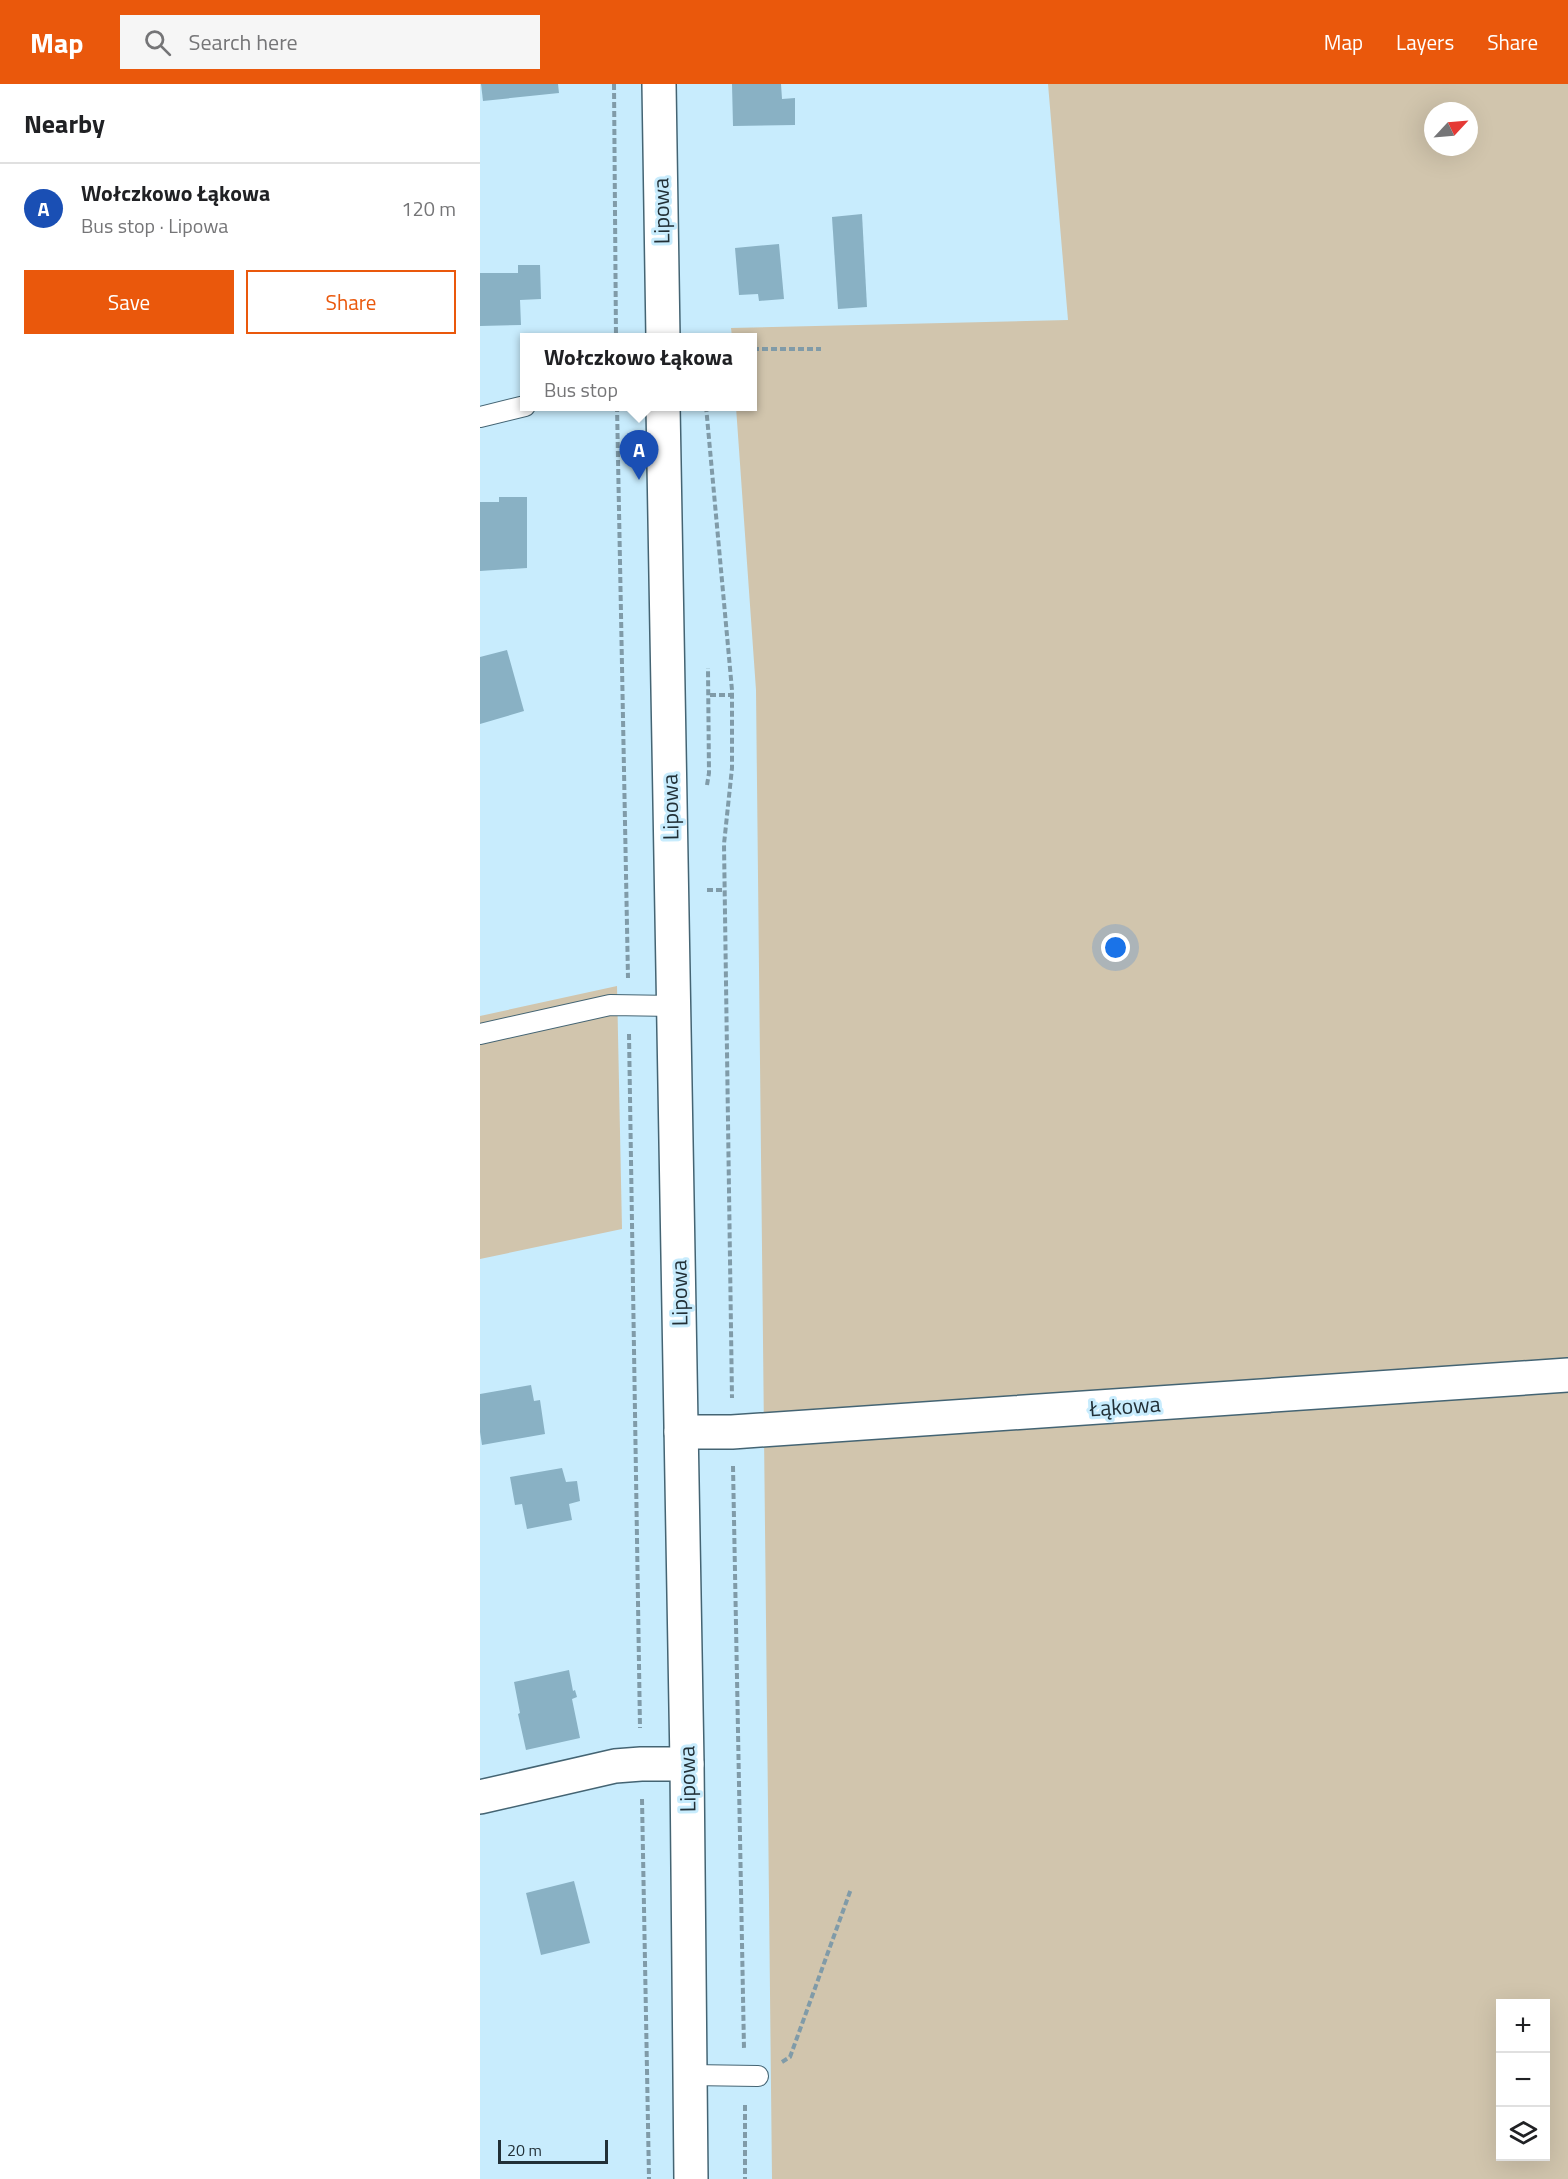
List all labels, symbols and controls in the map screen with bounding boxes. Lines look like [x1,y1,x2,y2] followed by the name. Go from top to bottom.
[120,15,540,69] search box
[30,21,84,64] text: Map
[189,25,298,59] text: Search here
[141,26,174,59] icon: search
[1324,26,1363,58] text: Map
[1396,26,1454,58] text: Layers
[1487,26,1538,58] text: Share
[1424,102,1478,156] north arrow
[24,104,105,143] text: Nearby
[81,176,270,210] text: Wołczkowo Łąkowa
[643,178,679,244] street label: Lipowa
[37,193,50,224] text: A
[401,193,456,224] text: 120 m
[81,210,228,241] text: Bus stop · Lipowa
[24,270,234,334] button: Save
[246,270,456,334] button: Share
[520,333,757,411] popup
[544,340,733,374] text: Wołczkowo Łąkowa
[544,374,618,405] text: Bus stop
[620,430,658,480] pin: A
[652,774,688,840] street label: Lipowa
[1101,933,1130,962] your location
[661,1260,697,1326] street label: Lipowa
[1087,1387,1162,1426] street label: Łąkowa
[669,1746,705,1812] street label: Lipowa
[1496,1999,1550,2161] map controls
[1496,1999,1550,2053] button: +
[1496,2053,1550,2107] button: −
[1496,2107,1550,2161] button: layers
[498,2137,608,2164] scale bar
[507,2138,542,2162] text: 20 m

